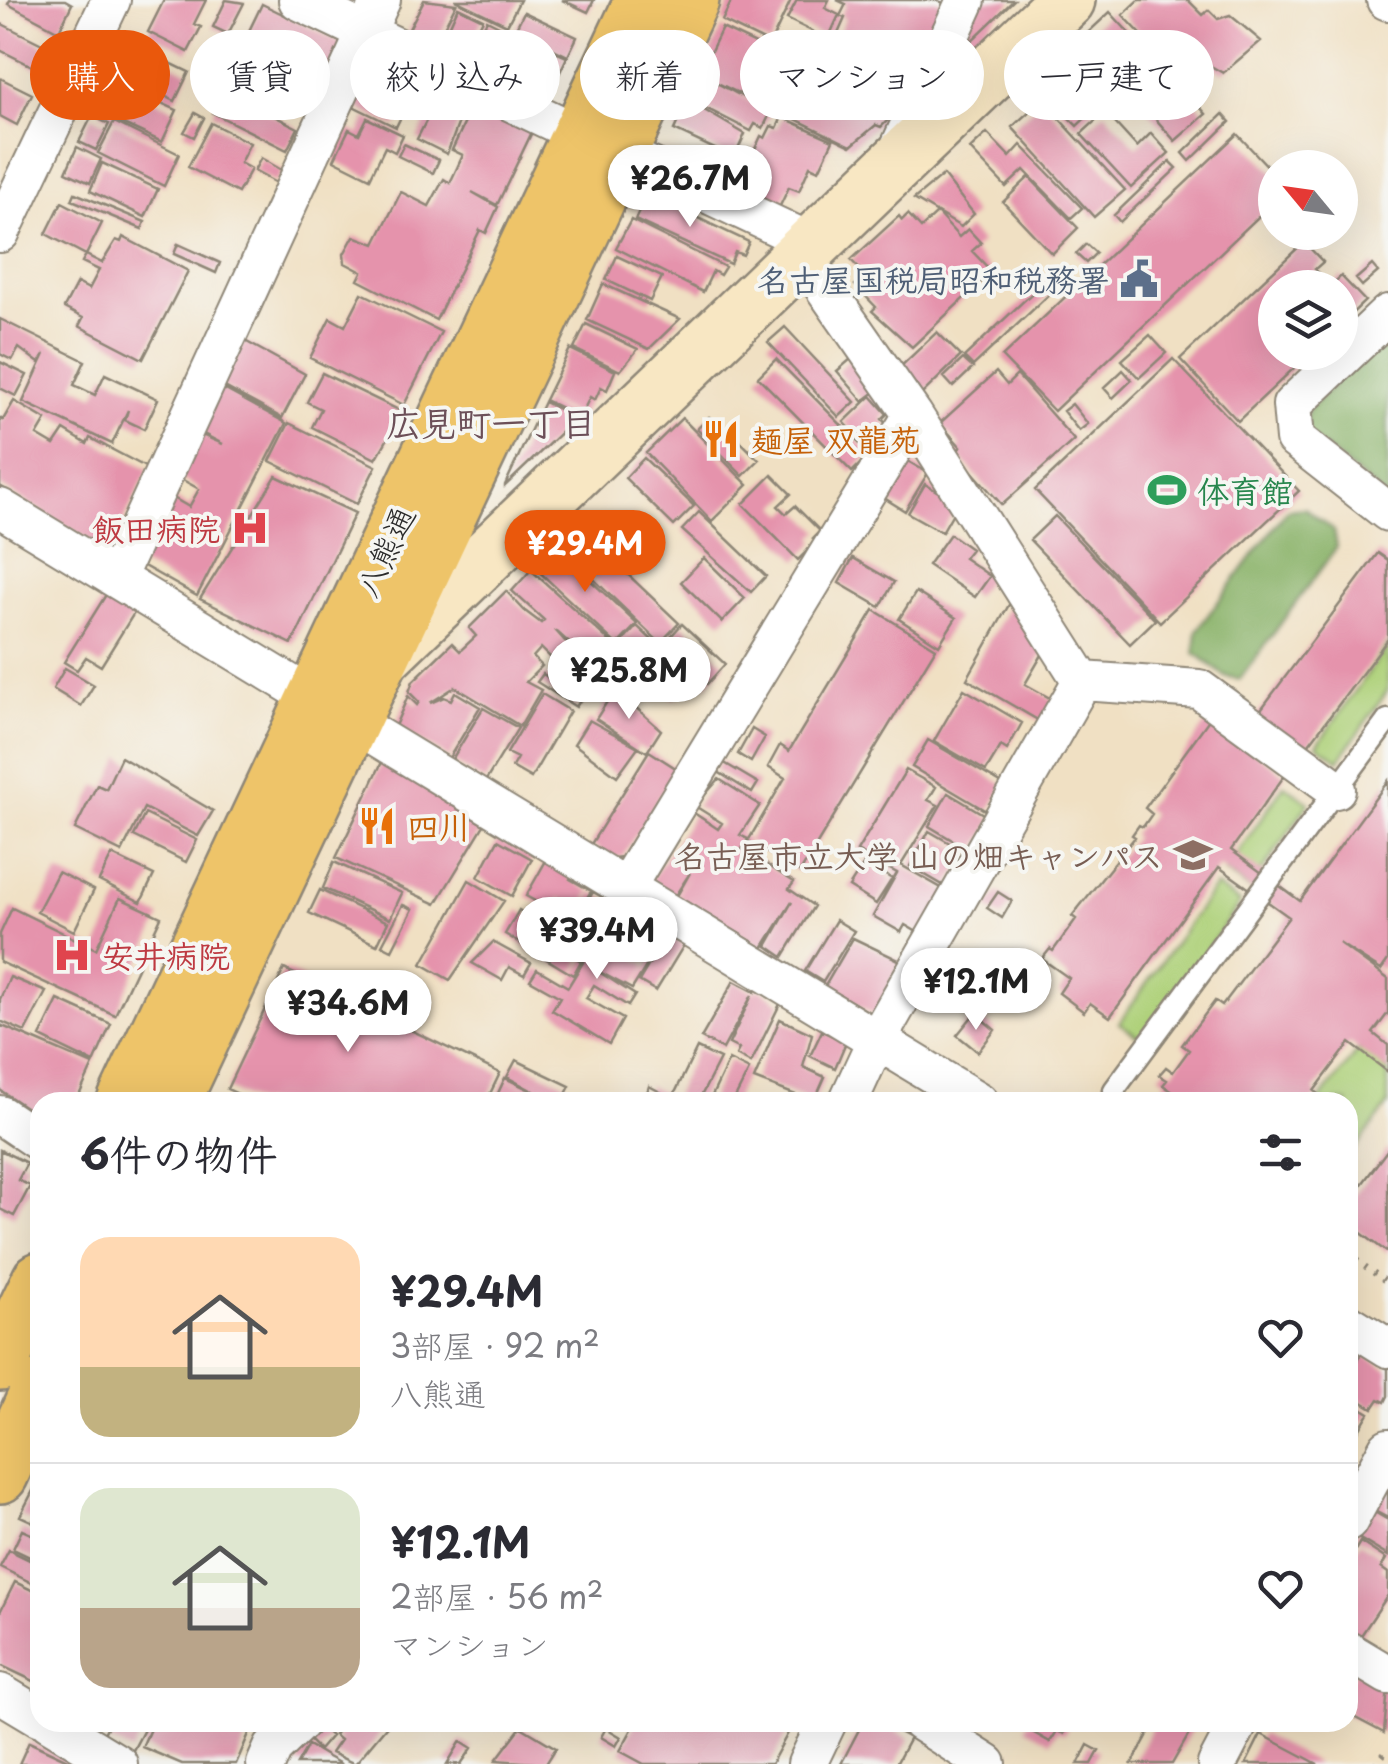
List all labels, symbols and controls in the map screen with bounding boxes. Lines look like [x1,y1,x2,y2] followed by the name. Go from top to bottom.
[30,30,170,120] chip: 購入
[190,30,330,120] chip: 賃貸
[350,30,560,120] chip: 絞り込み
[580,30,720,120] chip: 新着
[740,30,984,120] chip: マンション
[1004,30,1214,120] chip: 一戸建て
[609,145,771,230] pin: ¥26.7M
[1258,150,1358,250] north arrow
[1258,150,1358,370] map controls
[630,153,750,201] text: ¥26.7M
[757,255,1109,303] place label: 名古屋国税局昭和税務署
[1118,258,1160,300] public building icon: 名古屋国税局昭和税務署
[1258,270,1358,370] button: layers
[386,395,596,448] district label: 広見町一丁目
[751,415,921,463] place label: 麺屋 双龍苑
[700,418,742,460] restaurant icon: 麺屋 双龍苑
[1197,466,1293,514] place label: 体育館
[1146,469,1188,511] sports icon: 体育館
[342,497,426,605] street label: 八熊通
[92,504,220,552] place label: 飯田病院
[229,507,271,549] hospital icon: 飯田病院
[504,510,666,595] pin: ¥29.4M
[527,518,643,566] text: ¥29.4M
[548,637,710,722] pin: ¥25.8M
[570,645,688,693] text: ¥25.8M
[407,802,471,850] place label: 四川
[356,805,398,847] restaurant icon: 四川
[674,831,1163,879] place label: 名古屋市立大学 山の畑キャンパス
[1172,834,1214,876] school or university icon: 名古屋市立大学 山の畑キャンパス
[516,897,678,982] pin: ¥39.4M
[539,905,655,953] text: ¥39.4M
[102,931,230,979] place label: 安井病院
[51,934,93,976] hospital icon: 安井病院
[895,948,1057,1033] pin: ¥12.1M
[922,956,1030,1004] text: ¥12.1M
[267,970,429,1055] pin: ¥34.6M
[287,978,409,1026] text: ¥34.6M
[80,1121,278,1184] text: 6件の物件
[1253,1125,1308,1180] icon: filters
[390,1258,543,1321] text: ¥29.4M
[160,1277,280,1397] icon: home
[1253,1310,1308,1365] icon: heart
[390,1321,600,1369] text: 3部屋 · 92 m²
[390,1369,486,1417] text: 八熊通
[390,1509,530,1572] text: ¥12.1M
[160,1528,280,1648] icon: home
[1253,1561,1308,1616] icon: heart
[390,1572,604,1620] text: 2部屋 · 56 m²
[390,1620,549,1668] text: マンション

